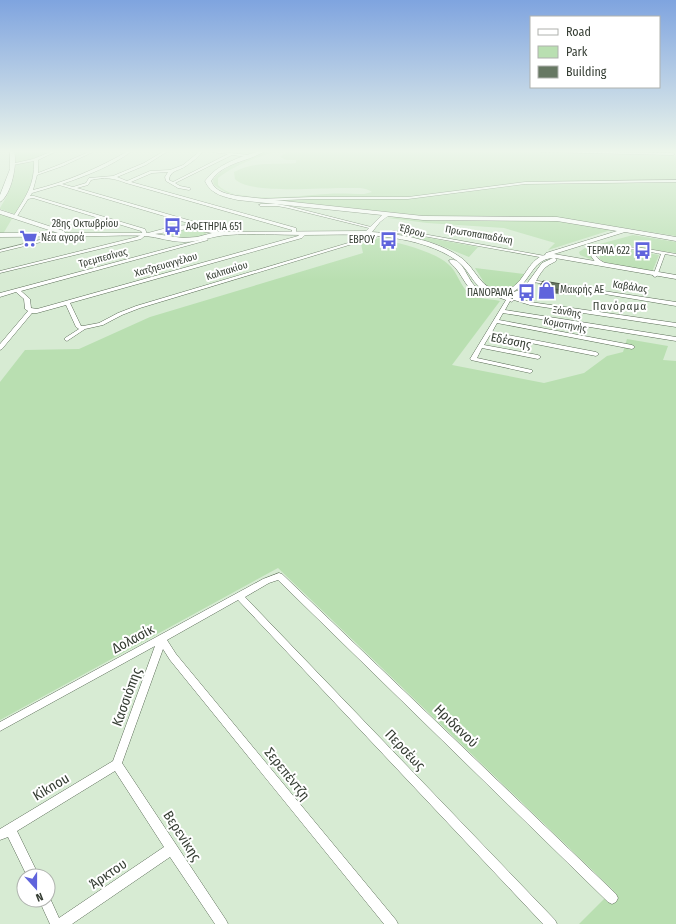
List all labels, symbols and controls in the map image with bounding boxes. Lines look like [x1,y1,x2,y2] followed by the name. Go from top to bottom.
[530,16,660,88] legend
[566,25,591,39] text: Road
[566,45,588,59] text: Park
[566,65,607,79] text: Building
[52,217,118,230] street label: 28ης Οκτωβρίου
[163,217,183,237] bus stop icon: ΑΦΕΤΗΡΙΑ 651
[186,221,242,233] place label: ΑΦΕΤΗΡΙΑ 651
[397,222,427,240] street label: Έβρου
[444,222,514,247] street label: Πρωτοπαπαδάκη
[18,228,38,248] supermarket icon: Νέα αγορά
[378,230,398,250] bus stop icon: ΕΒΡΟΥ
[41,231,84,244] place label: Νέα αγορά
[349,234,375,246] place label: ΕΒΡΟΥ
[633,241,653,261] bus stop icon: ΤΕΡΜΑ 622
[77,245,129,270] street label: Τρεμπεσίνας
[587,245,631,257] place label: ΤΕΡΜΑ 622
[133,249,199,280] street label: Χατζηευαγγέλου
[204,258,249,283] street label: Καλπακίου
[612,277,649,296] street label: Καβάλας
[537,280,557,300] shop icon: Μακρής ΑΕ
[516,283,536,303] bus stop icon: ΠΑΝΟΡΑΜΑ
[560,284,605,296] place label: Μακρής ΑΕ
[467,287,514,299] place label: ΠΑΝΟΡΑΜΑ
[593,300,647,313] district label: Πανόραμα
[552,303,583,320] street label: Ξάνθης
[542,315,588,335] street label: Κομοτηνής
[490,330,532,352] street label: Εδέσσης
[109,621,158,657] street label: Δολασίκ
[109,665,145,729] street label: Κασσιόπης
[430,701,482,751] street label: Ηριδανού
[381,726,429,774] street label: Περσέως
[261,744,313,804] street label: Σερεπέντζη
[30,770,72,804] street label: Kiknou
[160,808,205,864] street label: Βερενίκης
[86,855,130,893] street label: Άρκτου
[16,868,56,908] north arrow
[34,890,45,904] text: N

